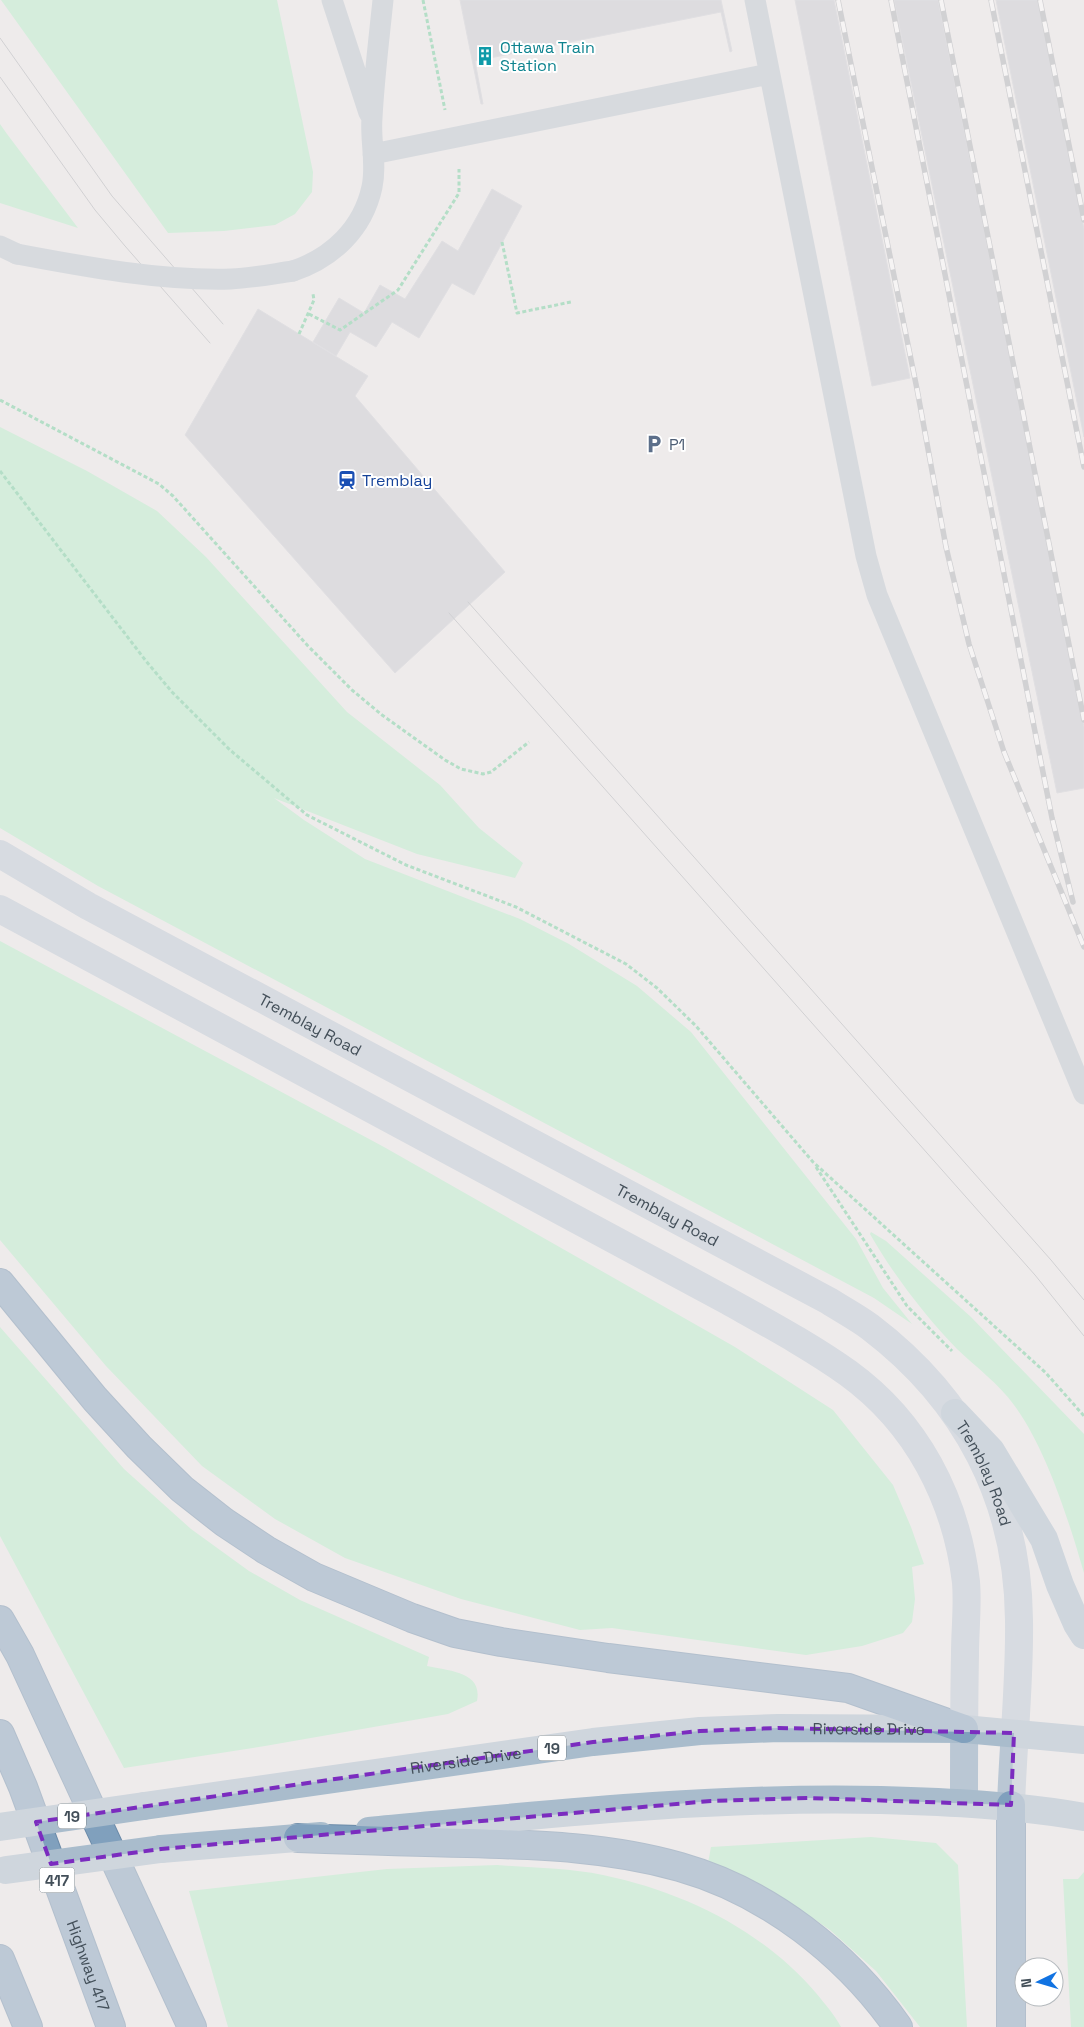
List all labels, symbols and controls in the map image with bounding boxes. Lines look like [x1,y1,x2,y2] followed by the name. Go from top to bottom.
[500,37,595,76] place label: Ottawa Train Station
[474,45,496,67] building icon: Ottawa Train Station
[643,433,665,455] parking icon: P1
[669,434,685,455] place label: P1
[336,469,358,491] station icon: Tremblay
[362,470,432,491] place label: Tremblay
[255,988,365,1060] street label: Tremblay Road
[612,1179,723,1251] street label: Tremblay Road
[952,1416,1017,1528] street label: Tremblay Road
[813,1718,925,1739] street label: Riverside Drive
[538,1736,566,1760] road number: 19
[409,1742,523,1778] street label: Riverside Drive
[58,1804,86,1828] road number: 19
[40,1868,74,1892] road number: 417
[62,1917,115,2014] street label: Highway 417
[1014,1957,1064,2007] north arrow
[1017,1978,1035,1989] text: N

